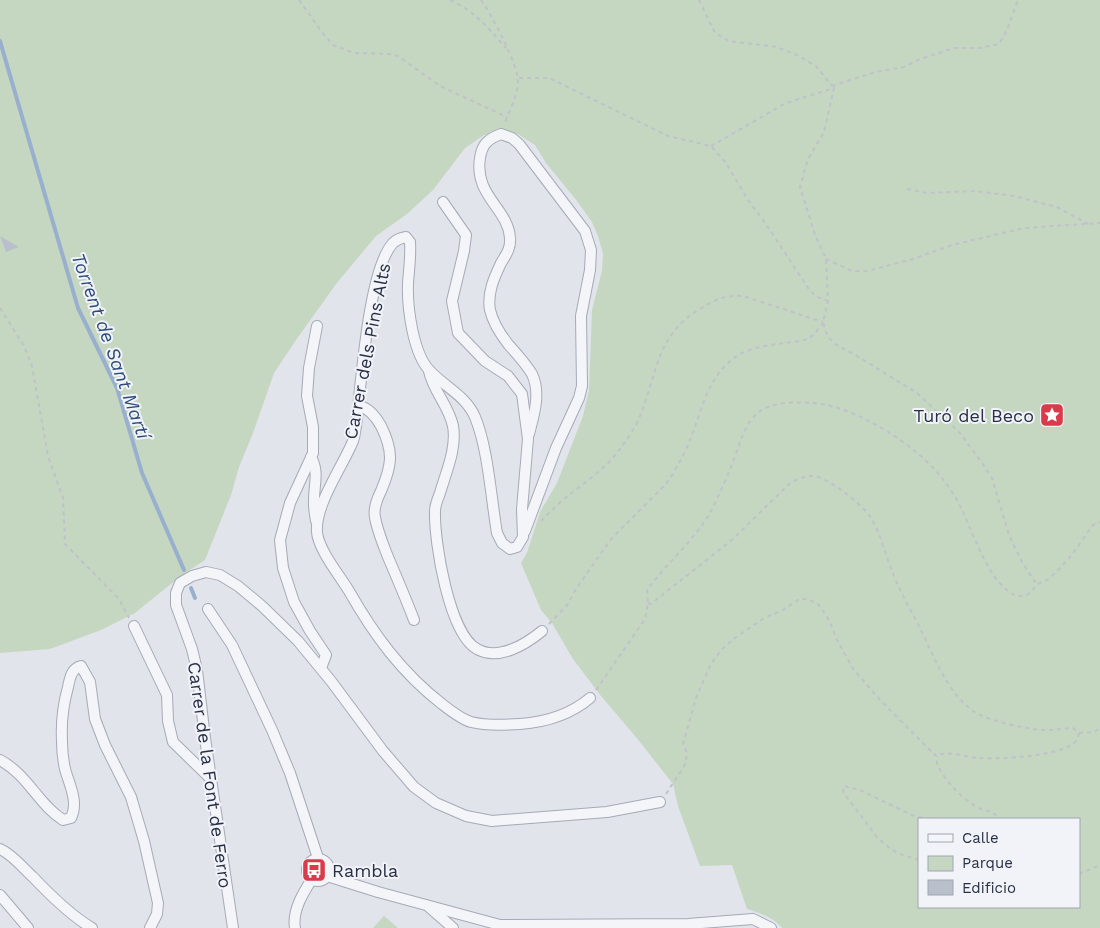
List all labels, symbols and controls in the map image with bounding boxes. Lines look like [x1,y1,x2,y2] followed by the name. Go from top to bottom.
[67,250,156,445] water label: Torrent de Sant Martí
[340,261,394,441] street label: Carrer dels Pins Alts
[1039,402,1065,428] place icon: Turó del Beco
[913,405,1034,426] place label: Turó del Beco
[184,660,236,890] street label: Carrer de la Font de Ferro
[918,818,1080,908] legend
[962,829,999,847] text: Calle
[962,854,1013,872] text: Parque
[301,857,327,883] bus stop icon: Rambla
[332,860,398,881] place label: Rambla
[962,879,1016,897] text: Edificio

